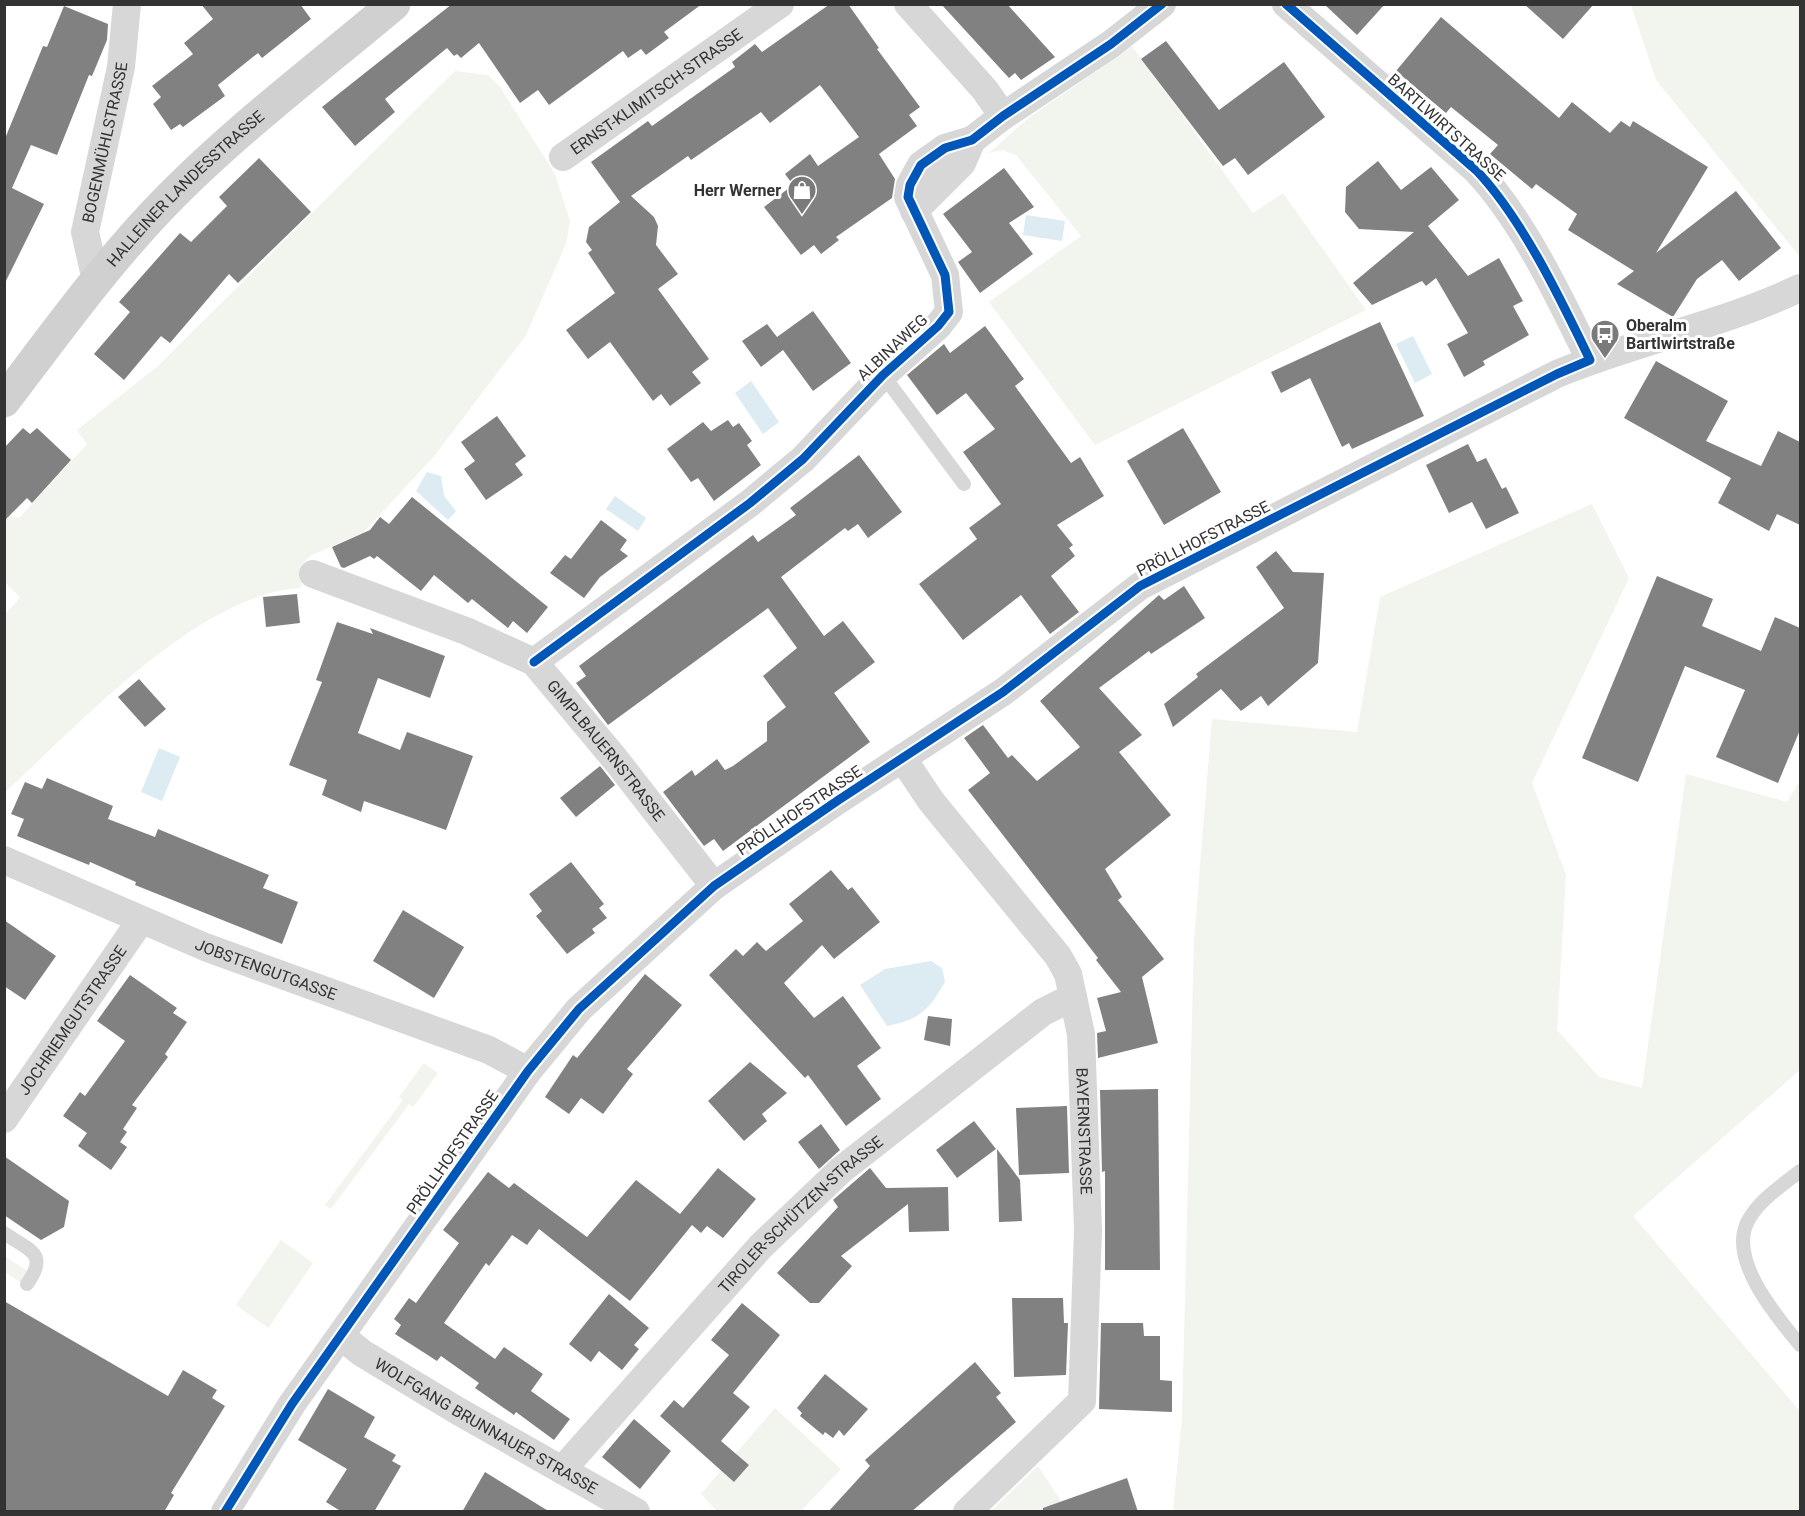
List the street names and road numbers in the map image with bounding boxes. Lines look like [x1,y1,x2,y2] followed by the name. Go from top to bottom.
[567,25,746,159] street label: ERNST-KLIMITSCH-STRASSE
[78,61,131,225] street label: BOGENMÜHLSTRASSE
[1384,70,1509,185] street label: BARTLWIRTSTRASSE
[103,107,268,271] street label: HALLEINER LANDESSTRASSE
[853,310,931,385] street label: ALBINAWEG
[1133,497,1273,580] street label: PRÖLLHOFSTRASSE
[543,676,669,825] street label: GIMPLBAUERNSTRASSE
[733,761,865,859] street label: PRÖLLHOFSTRASSE
[192,935,339,1004] street label: JOBSTENGUTGASSE
[14,942,130,1099] street label: JOCHRIEMGUTSTRASSE
[1072,1067,1096,1195] street label: BAYERNSTRASSE
[402,1087,502,1218] street label: PRÖLLHOFSTRASSE
[715,1132,887,1297] street label: TIROLER-SCHÜTZEN-STRASSE
[371,1354,601,1498] street label: WOLFGANG BRUNNAUER STRASSE

